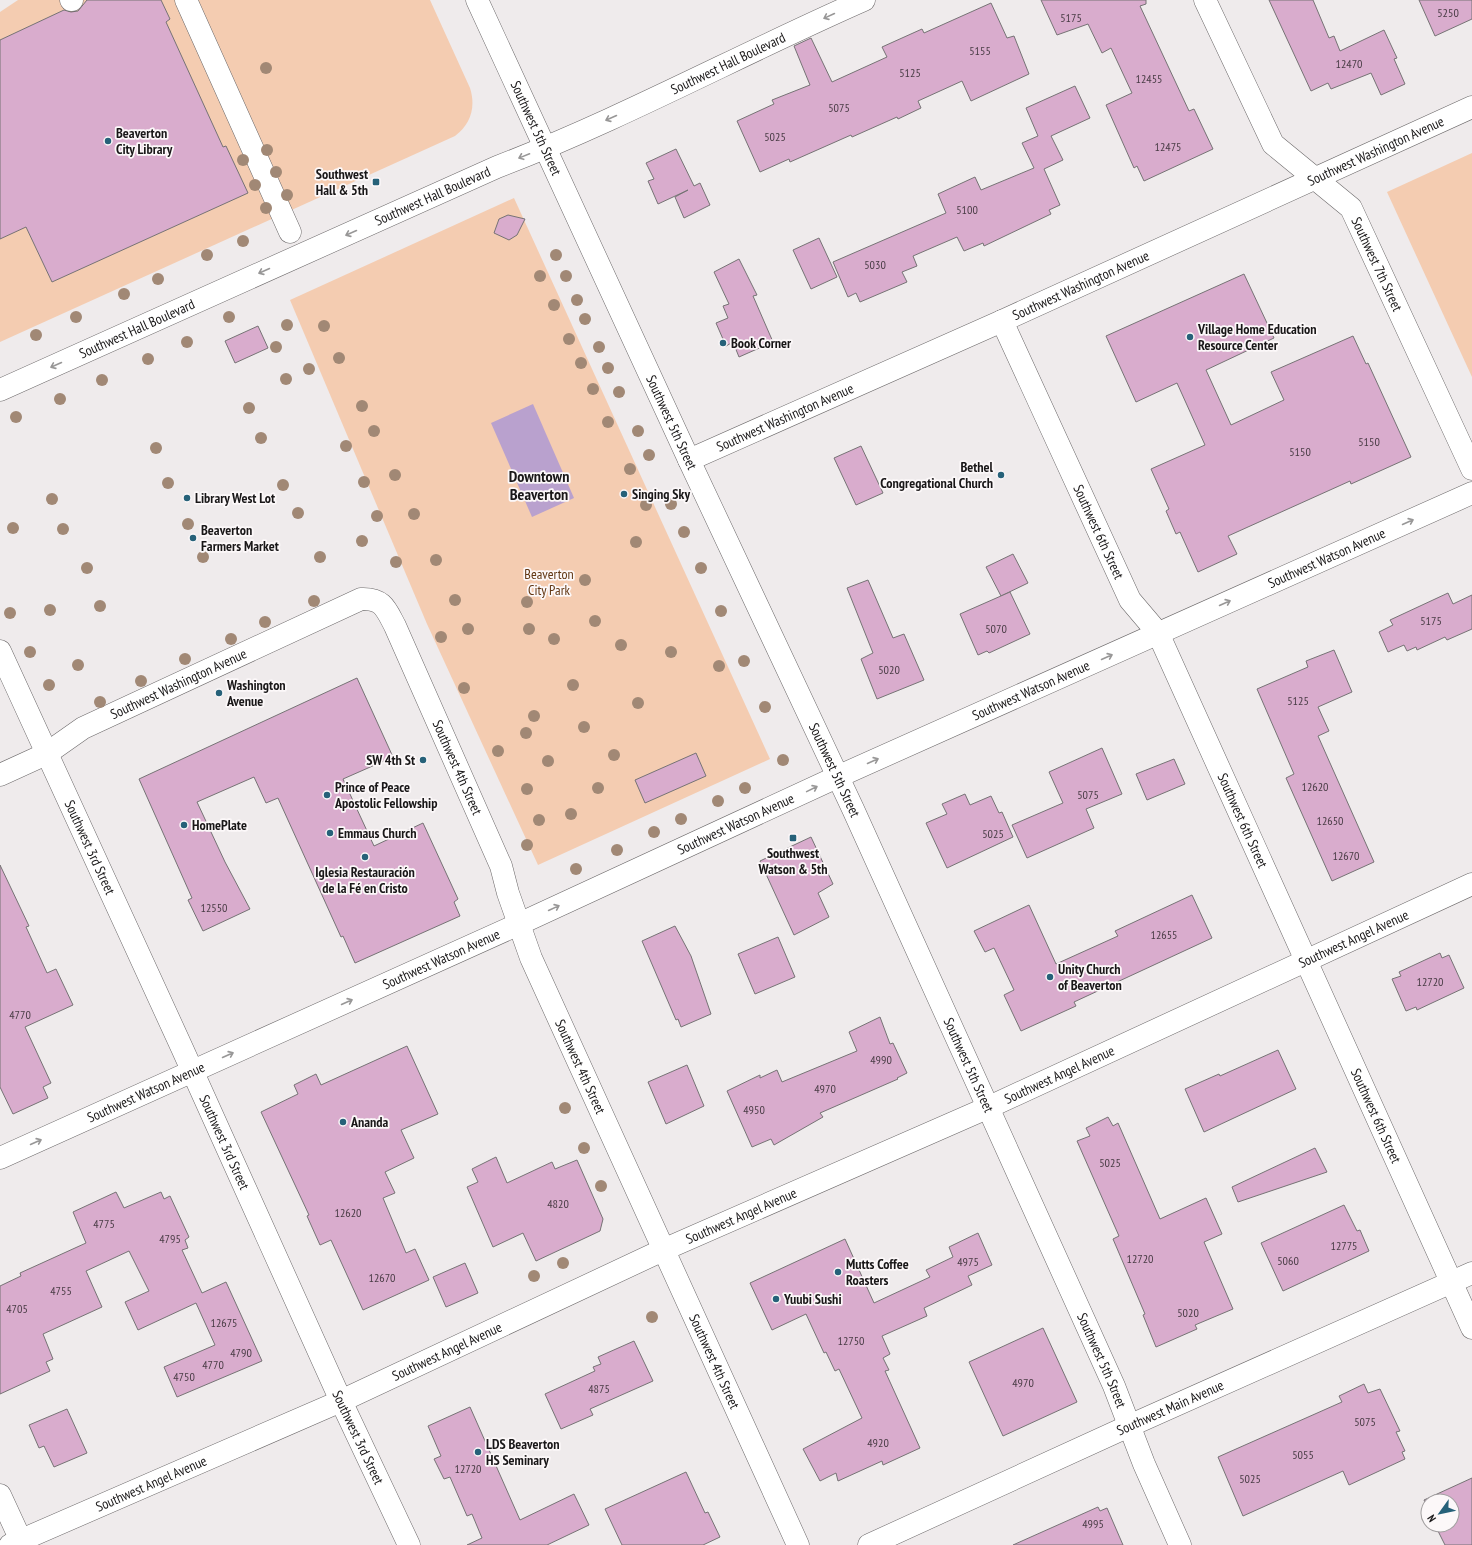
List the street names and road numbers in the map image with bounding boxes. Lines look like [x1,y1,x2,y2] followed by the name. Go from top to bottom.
[668,28,788,98] street label: Southwest Hall Boulevard
[506,78,566,178] street label: Southwest 5th Street
[1304,112,1447,190] street label: Southwest Washington Avenue
[372,162,493,230] street label: Southwest Hall Boulevard
[1347,214,1407,314] street label: Southwest 7th Street
[1010,246,1152,324] street label: Southwest Washington Avenue
[76,295,197,362] street label: Southwest Hall Boulevard
[642,372,701,473] street label: Southwest 5th Street
[714,379,857,456] street label: Southwest Washington Avenue
[1069,482,1128,582] street label: Southwest 6th Street
[1265,524,1388,592] street label: Southwest Watson Avenue
[107,644,250,723] street label: Southwest Washington Avenue
[969,656,1093,724] street label: Southwest Watson Avenue
[429,717,486,818] street label: Southwest 4th Street
[805,720,865,820] street label: Southwest 5th Street
[1214,770,1272,871] street label: Southwest 6th Street
[674,789,797,859] street label: Southwest Watson Avenue
[61,797,119,898] street label: Southwest 3rd Street
[1296,905,1412,972] street label: Southwest Angel Avenue
[380,925,503,993] street label: Southwest Watson Avenue
[940,1015,998,1115] street label: Southwest 5th Street
[551,1016,610,1117] street label: Southwest 4th Street
[1001,1041,1117,1108] street label: Southwest Angel Avenue
[84,1058,208,1127] street label: Southwest Watson Avenue
[1347,1066,1405,1166] street label: Southwest 6th Street
[195,1092,254,1192] street label: Southwest 3rd Street
[683,1183,800,1248] street label: Southwest Angel Avenue
[1073,1310,1131,1410] street label: Southwest 5th Street
[685,1311,744,1412] street label: Southwest 4th Street
[389,1318,505,1385] street label: Southwest Angel Avenue
[1114,1376,1227,1439] street label: Southwest Main Avenue
[328,1387,388,1487] street label: Southwest 3rd Street
[93,1451,210,1516] street label: Southwest Angel Avenue

